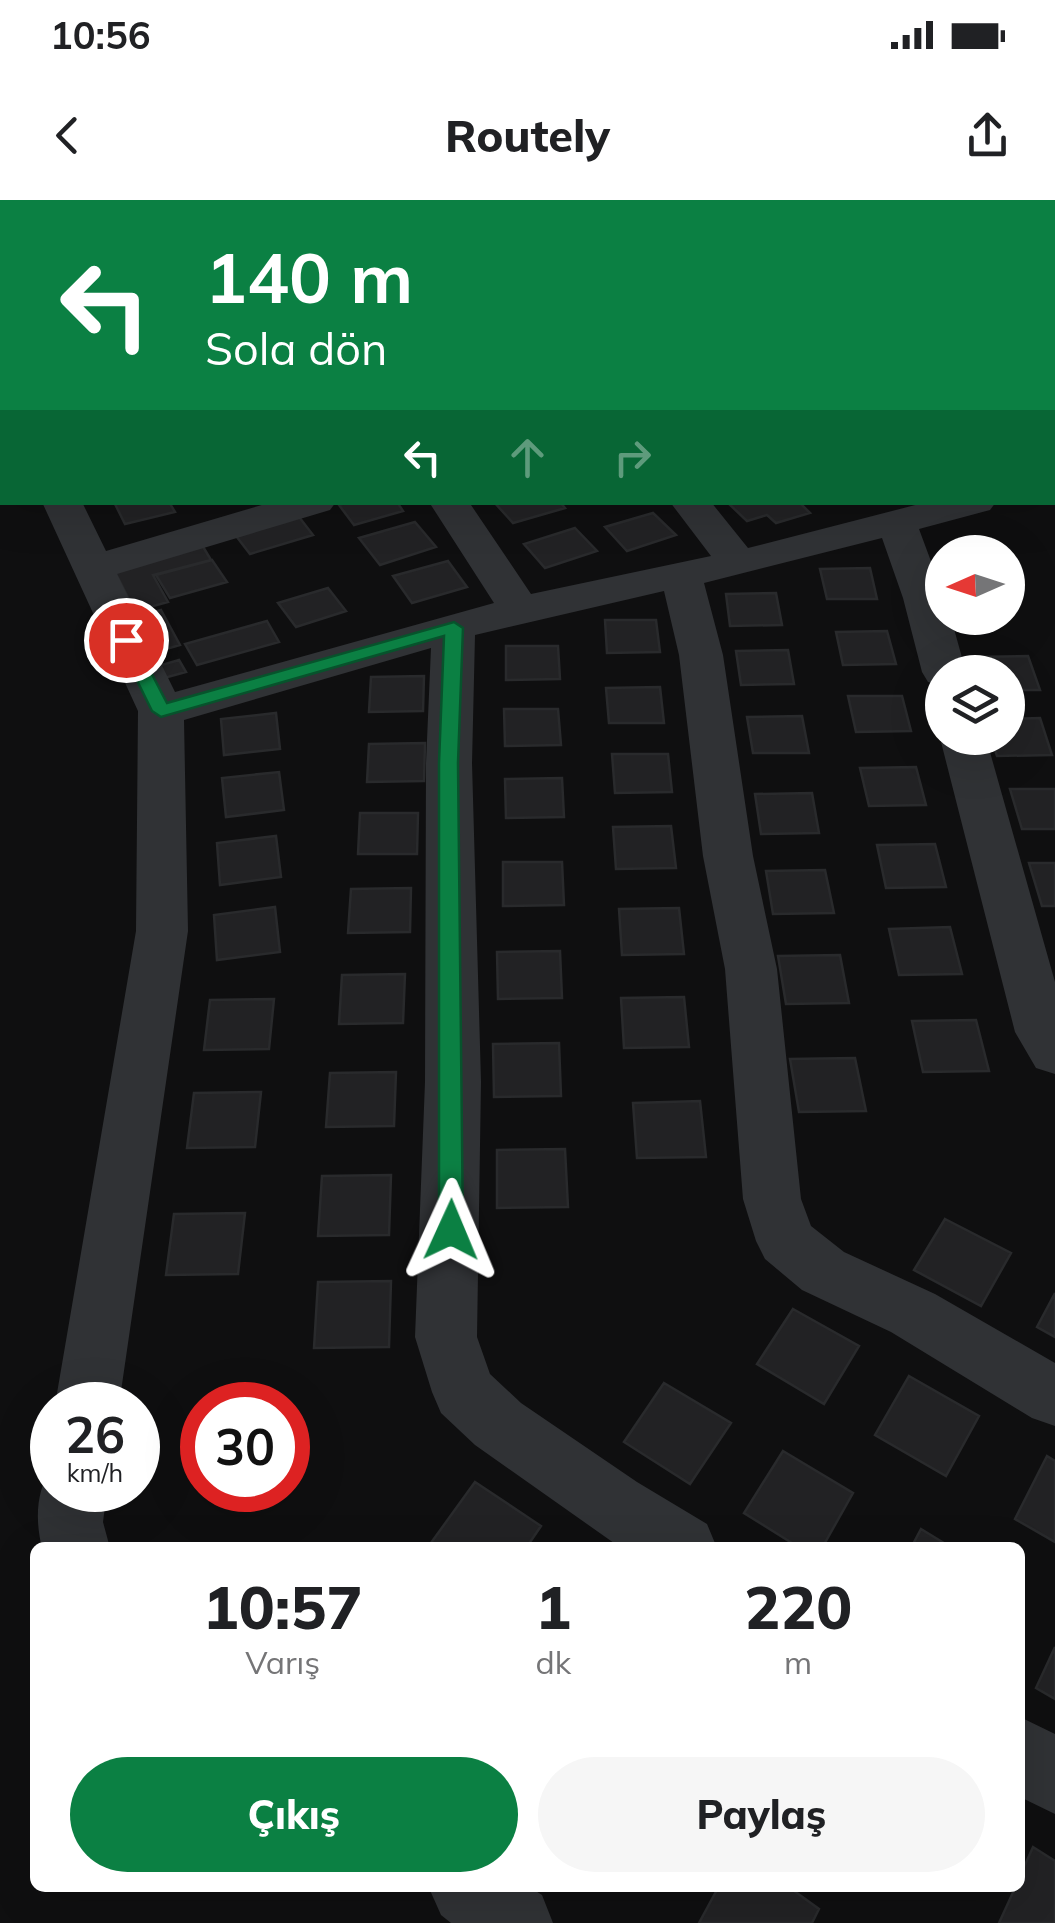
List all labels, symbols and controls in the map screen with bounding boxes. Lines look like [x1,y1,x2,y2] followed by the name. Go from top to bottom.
[50,11,151,59] text: 10:56
[445,107,610,163] text: Routely
[40,108,95,163] icon: back
[960,108,1015,163] icon: share
[205,233,413,321] text: 140 m
[40,240,170,370] icon: left
[205,320,387,376] text: Sola dön
[395,430,450,485] icon: left
[500,430,555,485] icon: ahead
[605,430,660,485] icon: right
[925,535,1025,635] north arrow
[925,535,1025,755] map controls
[84,598,169,683] pin
[99,613,154,668] icon: arrive
[925,655,1025,755] button: layers
[399,1178,503,1282] position arrow
[180,1382,310,1512] speed limit sign: 30
[65,1403,125,1466] text: 26
[67,1457,123,1488] text: km/h
[203,1569,362,1644] text: 10:57
[535,1569,571,1644] text: 1
[744,1569,852,1644] text: 220
[245,1642,320,1682] text: Varış
[535,1642,571,1682] text: dk
[784,1642,812,1682] text: m
[70,1757,518,1872] button: Çıkış
[538,1757,985,1872] button: Paylaş

